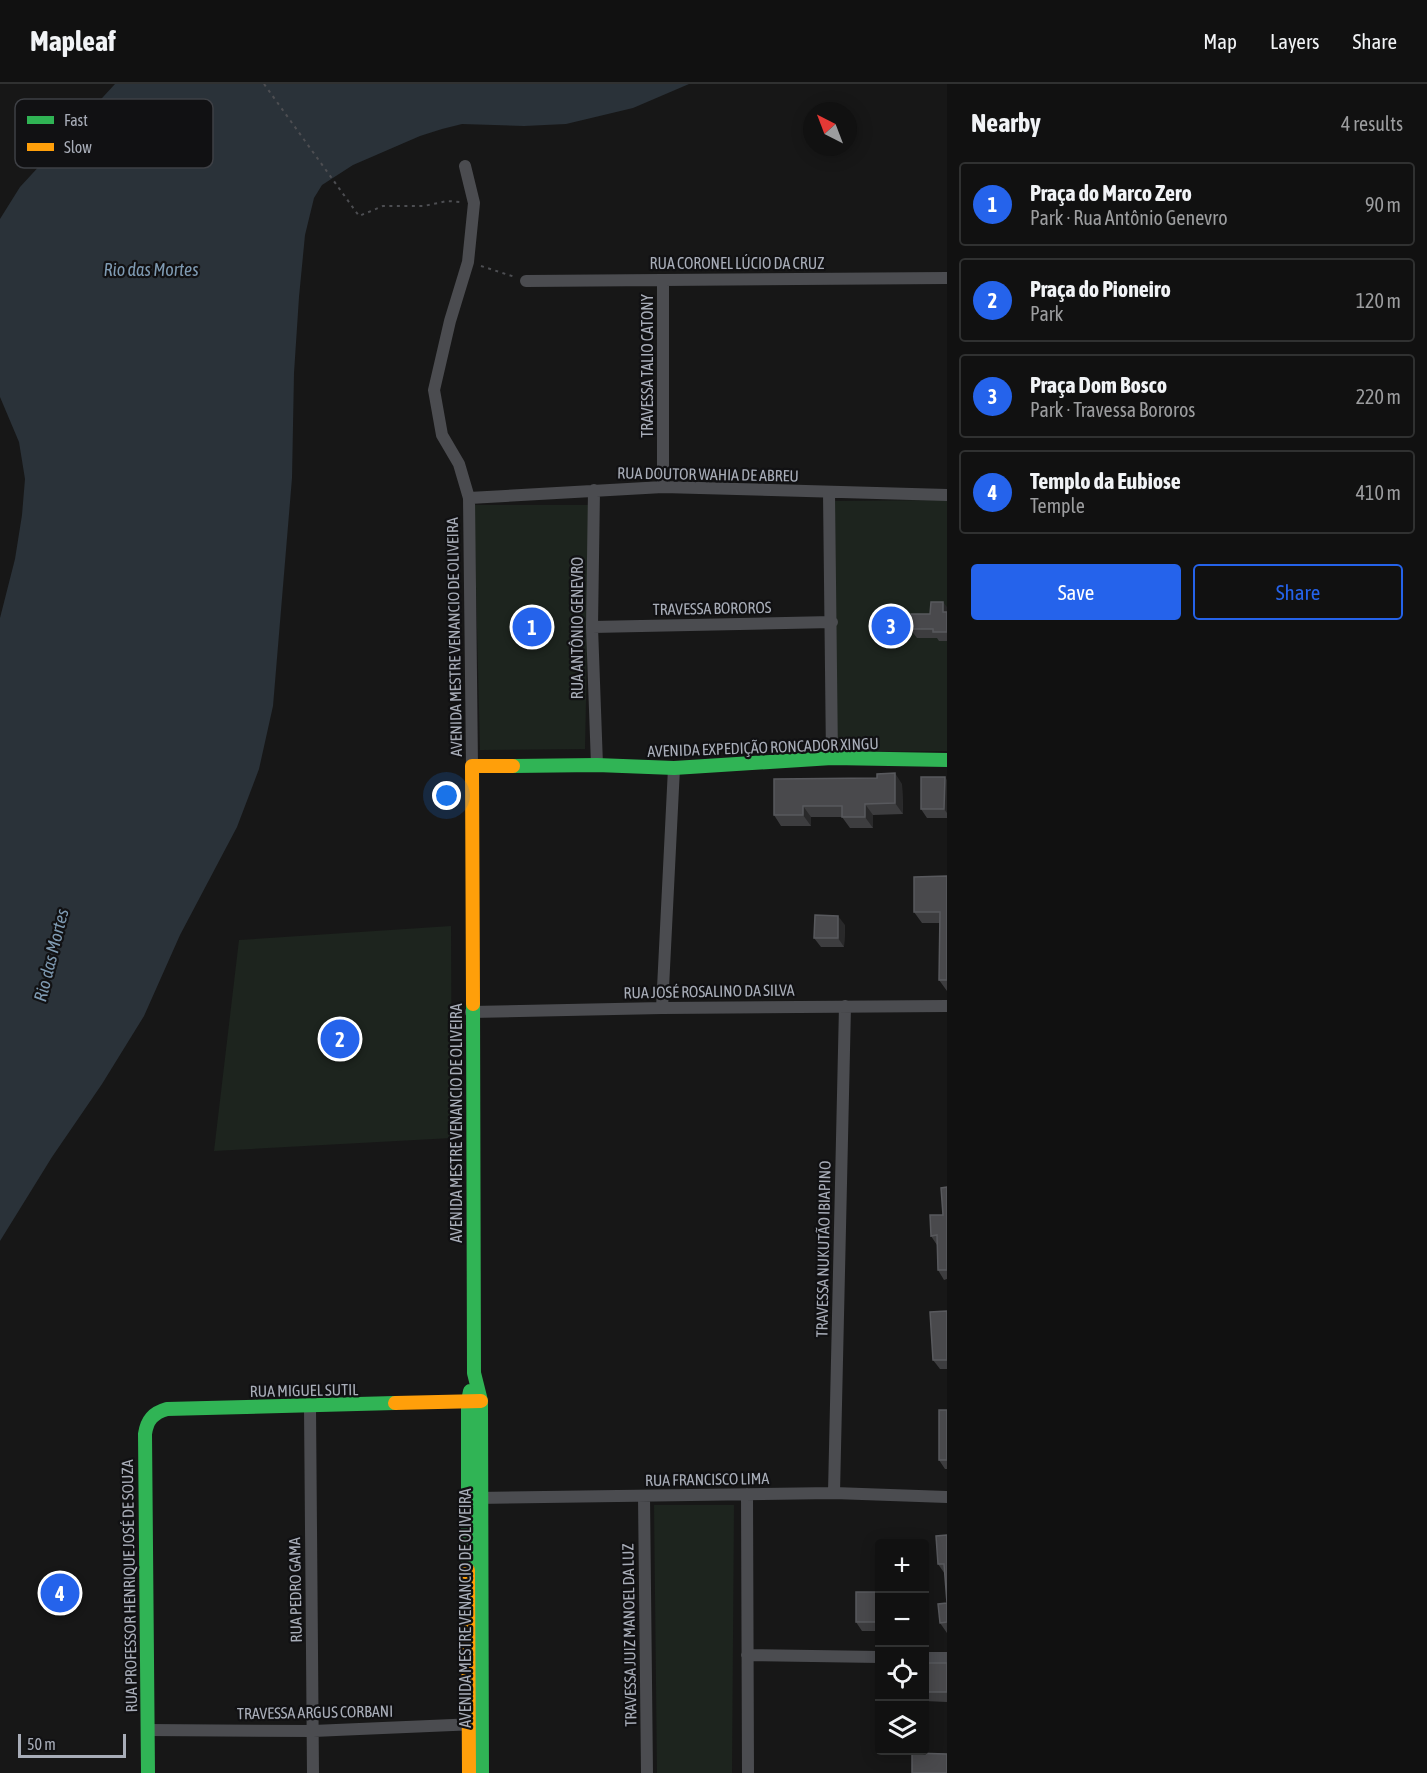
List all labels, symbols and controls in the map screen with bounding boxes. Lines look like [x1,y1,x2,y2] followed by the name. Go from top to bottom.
[30,25,116,57] text: Mapleaf
[1203,29,1237,53] text: Map
[1270,29,1320,53] text: Layers
[1353,29,1397,53] text: Share
[15,99,213,168] legend
[803,102,857,156] north arrow
[971,108,1041,138] text: Nearby
[64,111,88,129] text: Fast
[1341,112,1403,135] text: 4 results
[64,138,92,156] text: Slow
[1030,180,1192,206] text: Praça do Marco Zero
[988,193,997,216] text: 1
[1365,193,1401,216] text: 90 m
[1030,206,1228,229] text: Park · Rua Antônio Genevro
[650,254,824,272] street label: RUA CORONEL LÚCIO DA CRUZ
[104,259,198,280] water label: Rio das Mortes
[1030,276,1171,302] text: Praça do Pioneiro
[988,289,997,312] text: 2
[1356,289,1401,312] text: 120 m
[638,293,656,438] street label: TRAVESSA TALIO CATONY
[1030,302,1063,325] text: Park
[1030,372,1167,398] text: Praça Dom Bosco
[988,385,997,408] text: 3
[1356,385,1401,408] text: 220 m
[1030,398,1195,421] text: Park · Travessa Bororos
[617,463,799,485] street label: RUA DOUTOR WAHIA DE ABREU
[1030,468,1181,494] text: Templo da Eubiose
[988,481,997,504] text: 4
[1356,481,1401,504] text: 410 m
[1030,494,1085,517] text: Temple
[443,517,465,757] street label: AVENIDA MESTRE VENANCIO DE OLIVEIRA
[568,557,586,699] street label: RUA ANTÔNIO GENEVRO
[971,564,1181,620] button: Save
[1193,564,1403,620] button: Share
[653,598,772,618] street label: TRAVESSA BOROROS
[512,604,552,650] pin: 1
[872,604,910,648] pin: 3
[647,734,879,761] street label: AVENIDA EXPEDIÇÃO RONCADOR XINGU
[432,781,461,810] your location
[29,906,73,1004] water label: Rio das Mortes
[623,981,795,1001] street label: RUA JOSÉ ROSALINO DA SILVA
[447,1003,465,1243] street label: AVENIDA MESTRE VENANCIO DE OLIVEIRA
[320,1016,360,1062] pin: 2
[812,1160,834,1338] street label: TRAVESSA NUKUTÃO IBIAPINO
[249,1380,359,1400] street label: RUA MIGUEL SUTIL
[118,1459,140,1713] street label: RUA PROFESSOR HENRIQUE JOSÉ DE SOUZA
[645,1469,770,1489] street label: RUA FRANCISCO LIMA
[456,1488,474,1728] street label: AVENIDA MESTRE VENANCIO DE OLIVEIRA
[285,1537,305,1643] street label: RUA PEDRO GAMA
[875,1539,929,1755] map controls
[875,1539,929,1593] button: +
[618,1543,640,1727] street label: TRAVESSA JUIZ MANOEL DA LUZ
[40,1570,80,1616] pin: 4
[875,1593,929,1647] button: −
[875,1647,929,1701] button: locate
[875,1701,929,1755] button: layers
[237,1702,393,1722] street label: TRAVESSA ARGUS CORBANI
[18,1731,126,1758] scale bar
[27,1735,56,1753] text: 50 m

